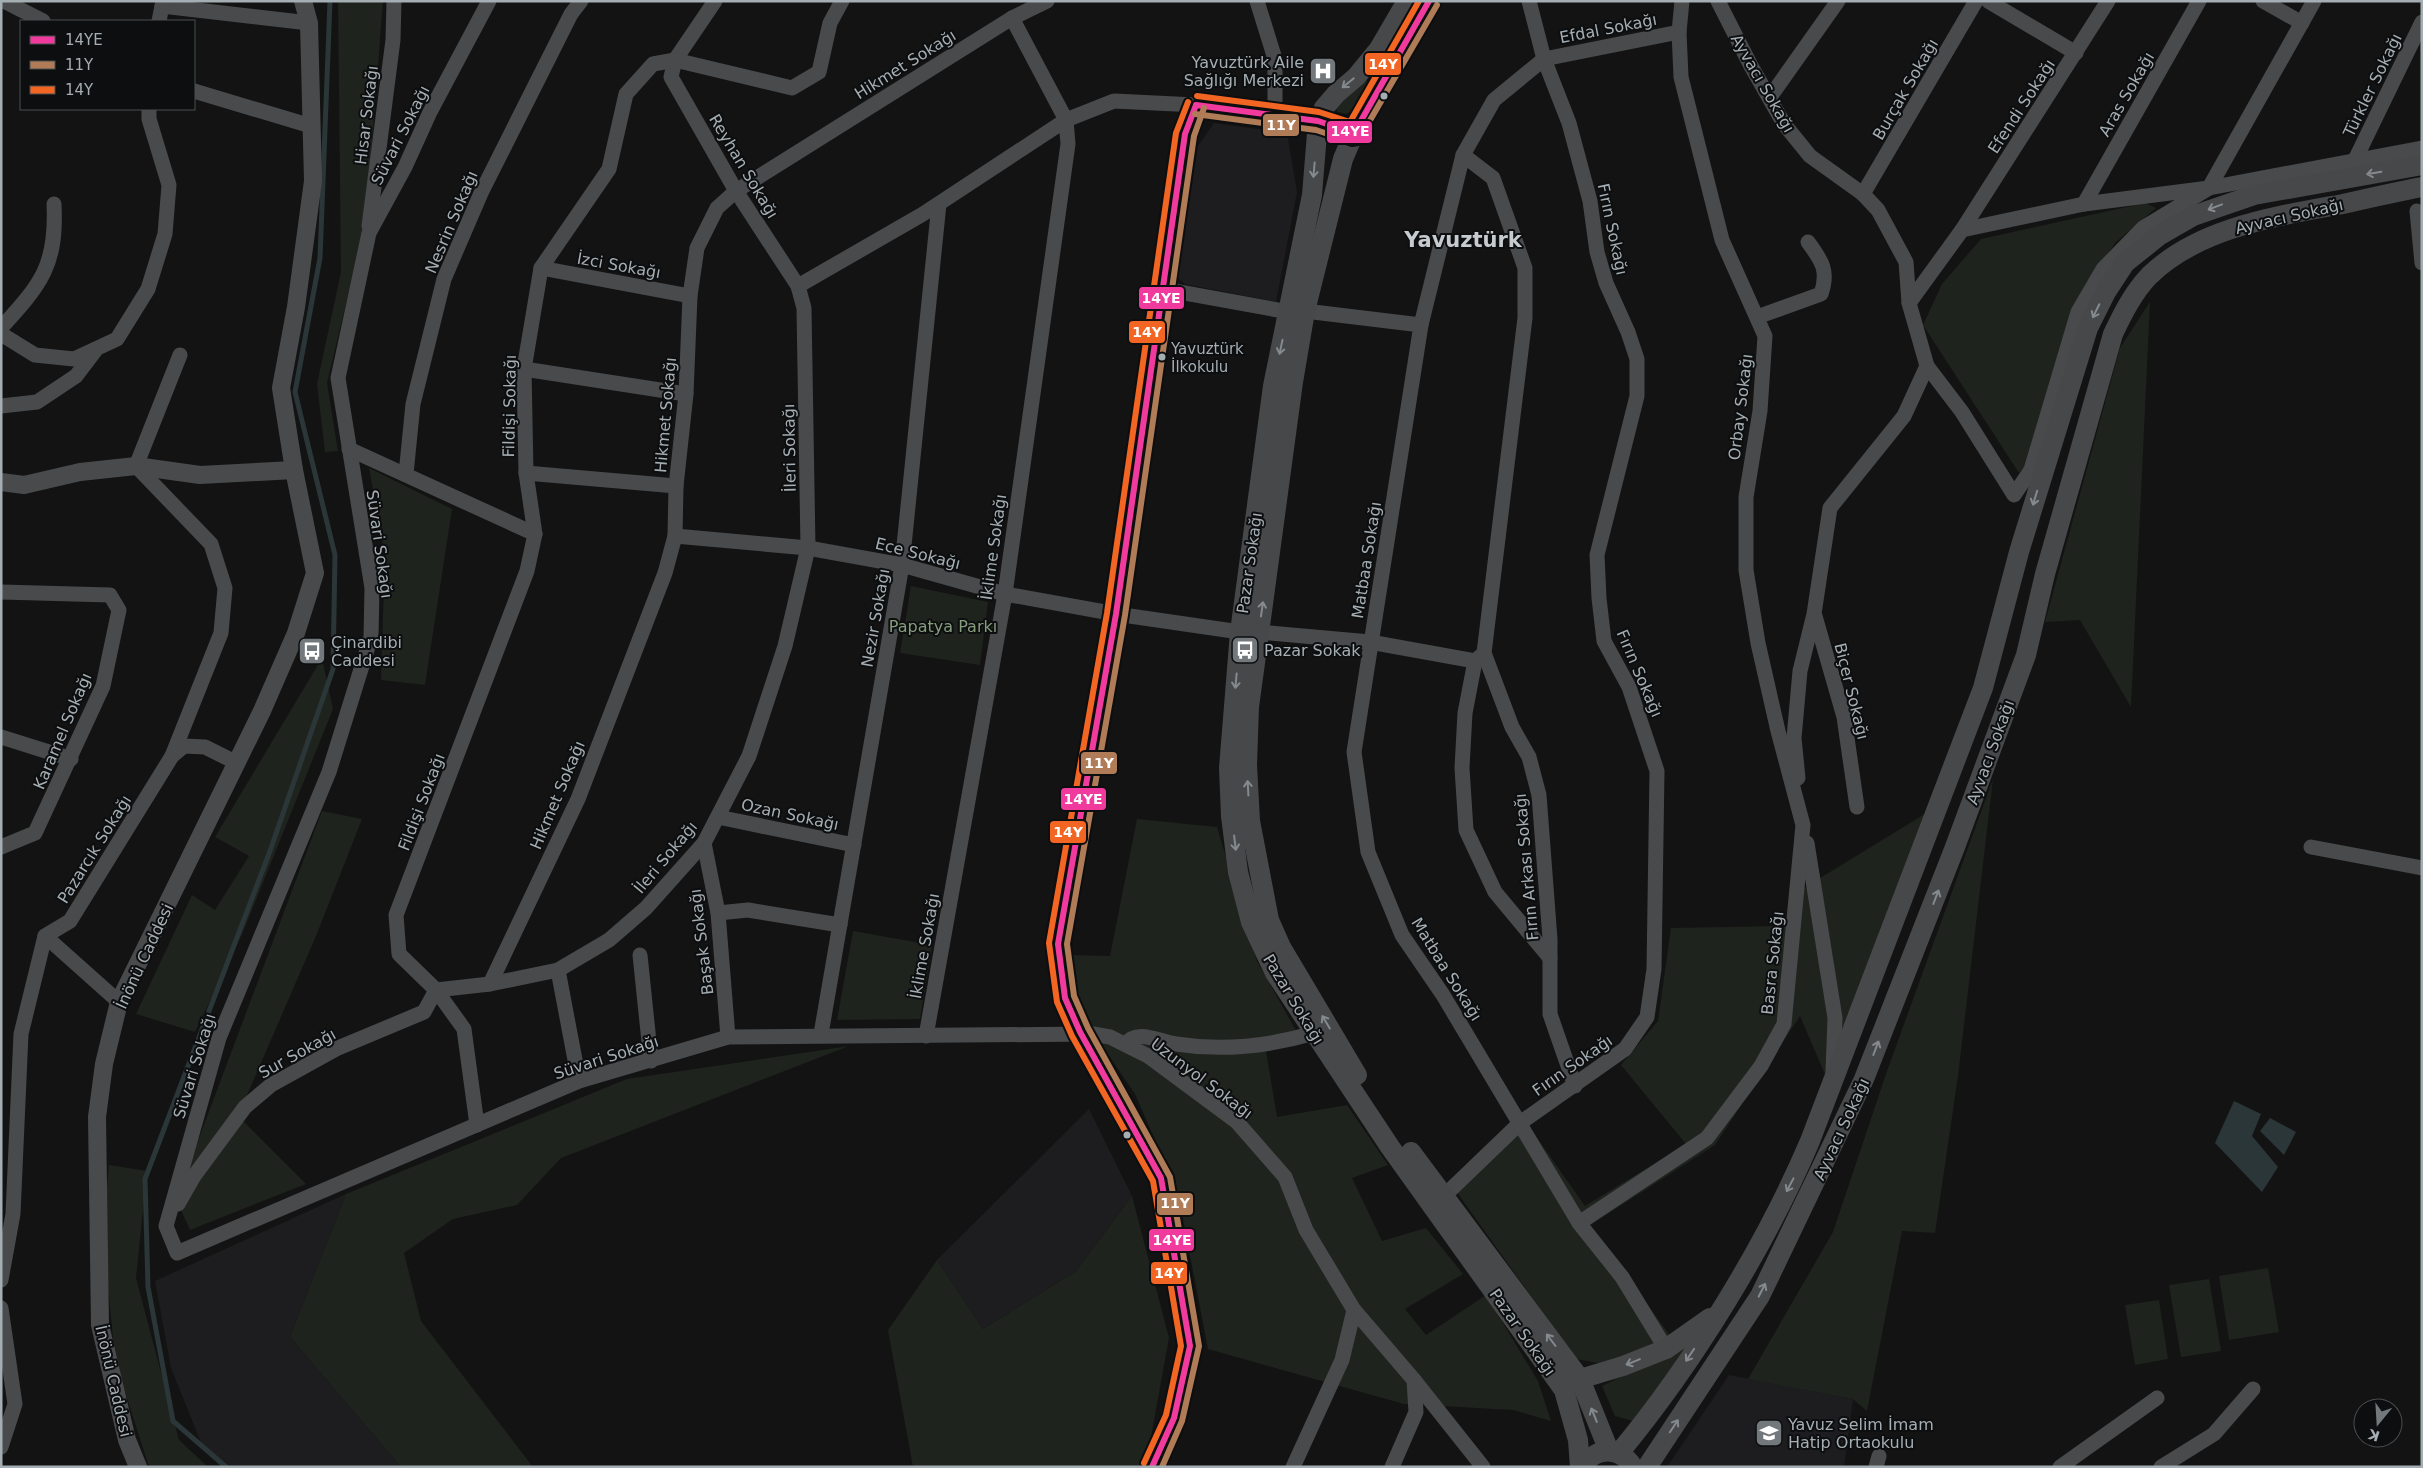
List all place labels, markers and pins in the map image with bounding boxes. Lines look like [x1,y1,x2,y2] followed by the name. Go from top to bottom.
[1184,53,1304,90] place label: Yavuztürk Aile Sağlığı Merkezi
[1308,56,1338,86] hospital icon: Yavuztürk Aile Sağlığı Merkezi
[1379,91,1389,101] unlabelled marker
[1170,340,1244,376] place label: Yavuztürk İlkokulu
[1157,352,1167,362] marker: Yavuztürk İlkokulu
[331,633,402,670] place label: Çinardibi Caddesi
[1230,635,1260,665] bus stop icon: Pazar Sokak
[297,636,327,666] bus stop icon: Çinardibi Caddesi
[1264,641,1361,660] place label: Pazar Sokak
[1122,1130,1132,1140] unlabelled marker
[1787,1415,1934,1452] place label: Yavuz Selim İmam Hatip Ortaokulu
[1754,1418,1784,1448] school or university icon: Yavuz Selim İmam Hatip Ortaokulu

